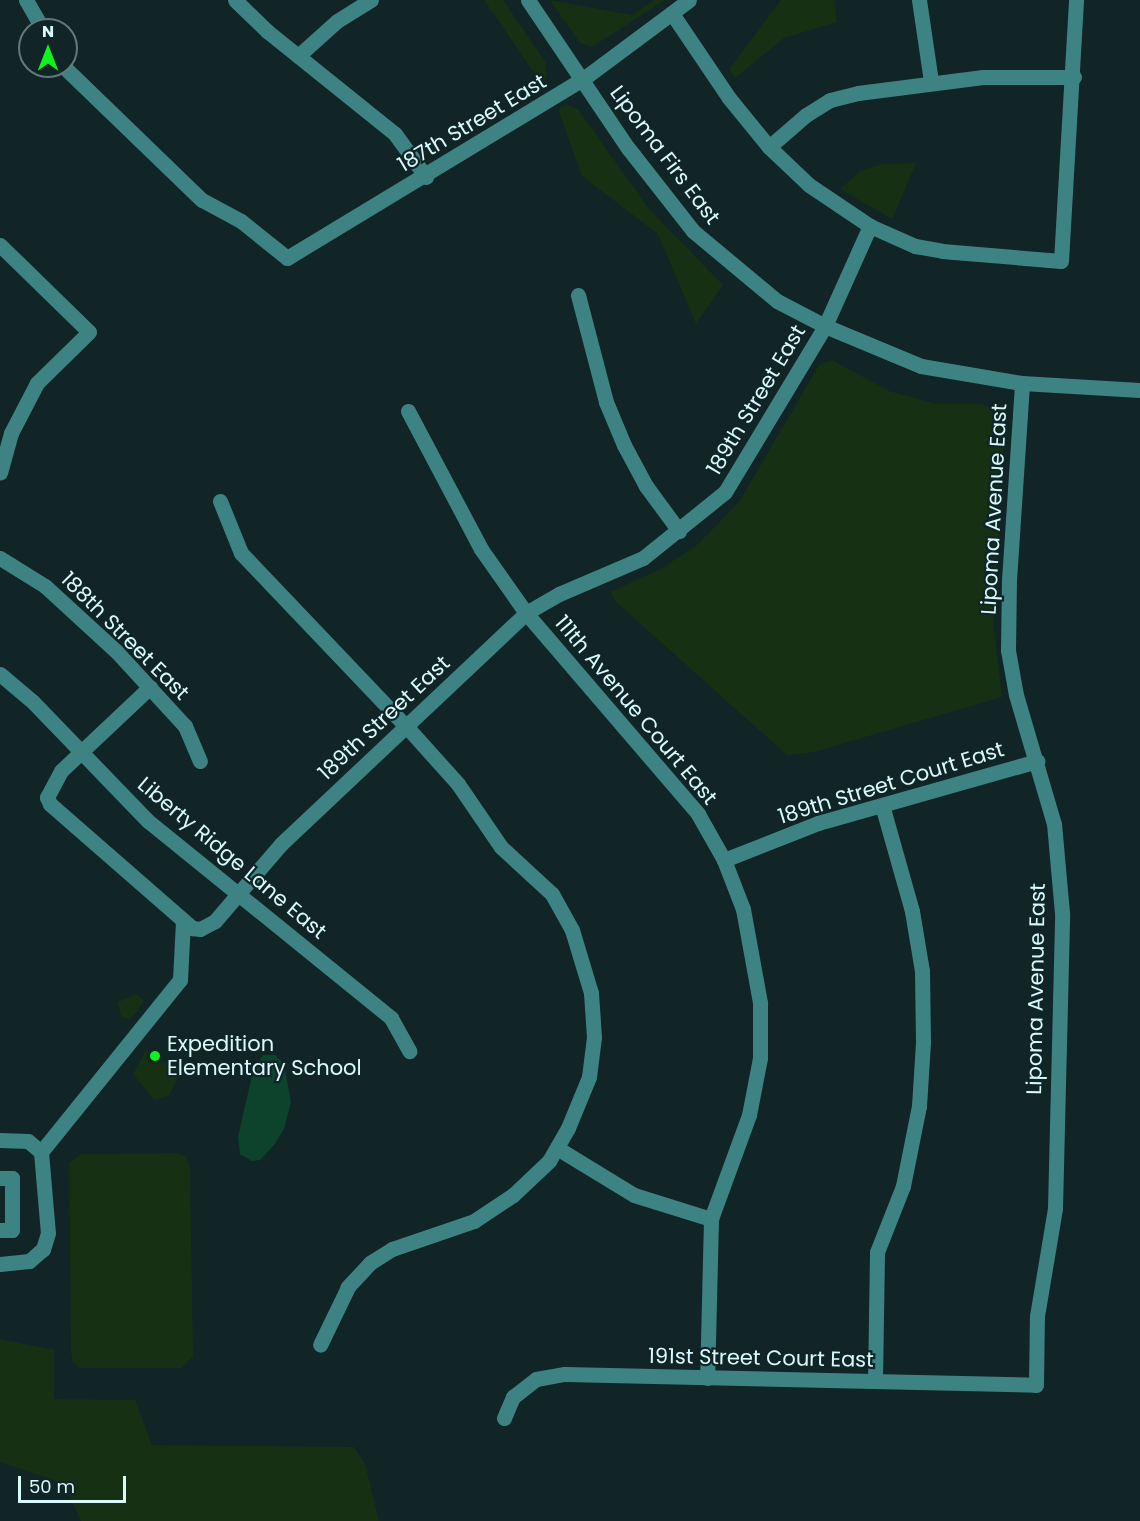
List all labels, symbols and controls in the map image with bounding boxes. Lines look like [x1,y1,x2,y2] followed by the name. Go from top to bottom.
[18,18,78,78] north arrow
[42,20,54,43] text: N
[393,69,551,177] street label: 187th Street East
[605,81,725,229] street label: Lipoma Firs East
[701,320,811,480] street label: 189th Street East
[976,403,1012,615] street label: Lipoma Avenue East
[56,567,194,705] street label: 188th Street East
[550,610,722,810] street label: 111th Avenue Court East
[313,651,455,785] street label: 189th Street East
[775,737,1007,829] street label: 189th Street Court East
[133,772,331,944] street label: Liberty Ridge Lane East
[1022,883,1050,1095] street label: Lipoma Avenue East
[167,1031,362,1081] place label: Expedition Elementary School
[148,1049,162,1063] marker: Expedition Elementary School
[648,1343,874,1373] street label: 191st Street Court East
[21,1464,129,1502] scale bar
[29,1474,75,1499] text: 50 m

